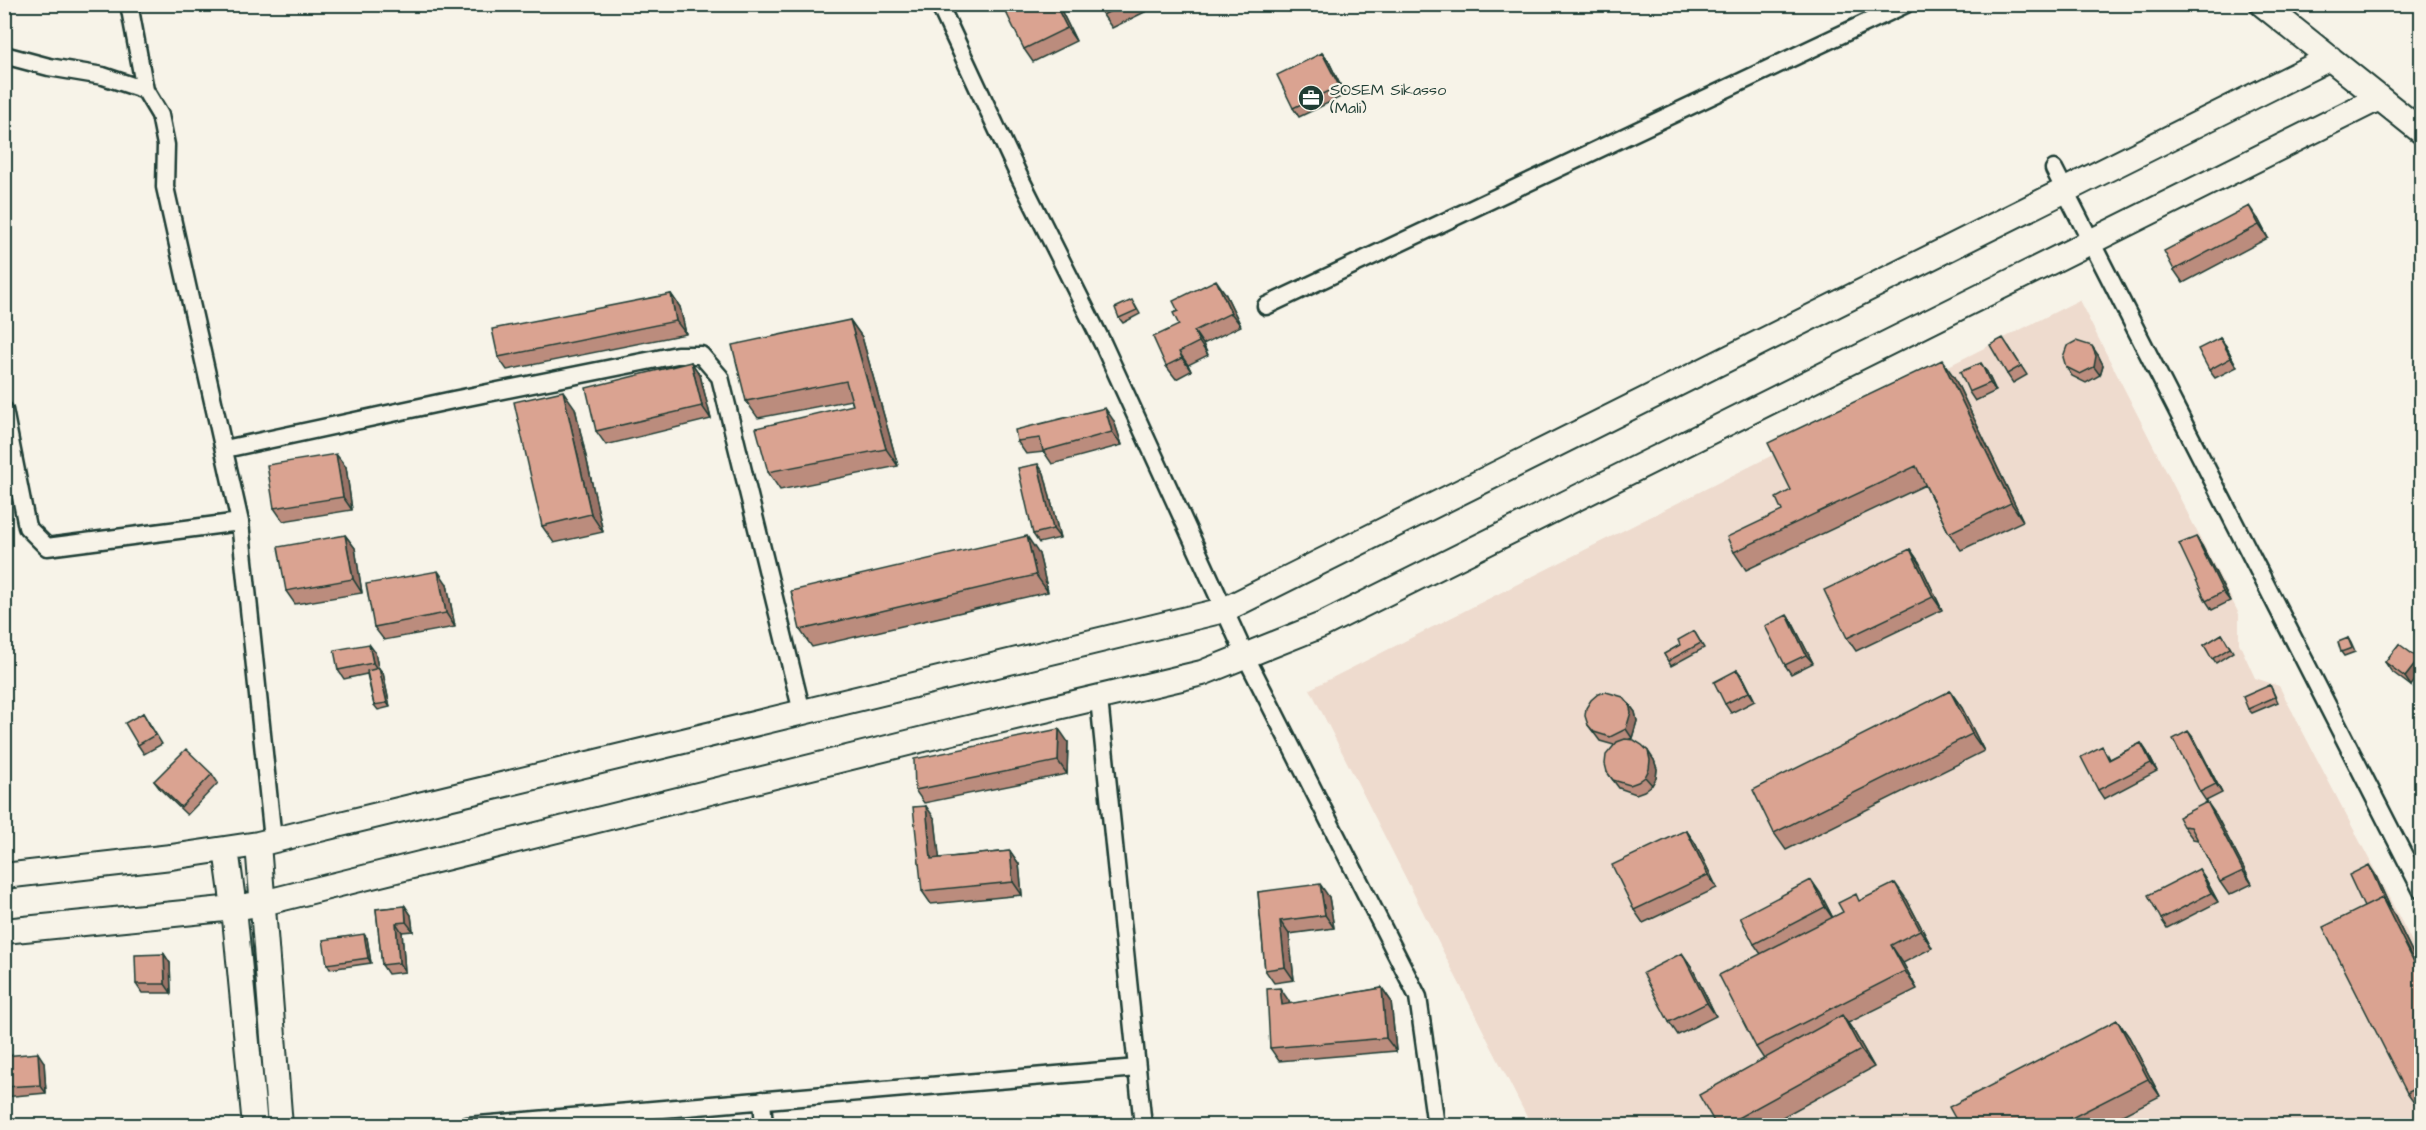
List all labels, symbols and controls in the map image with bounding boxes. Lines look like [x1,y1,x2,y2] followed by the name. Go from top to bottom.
[1330,79,1446,119] place label: SOSEM Sikasso (Mali)
[1296,83,1326,113] office icon: SOSEM Sikasso (Mali)

